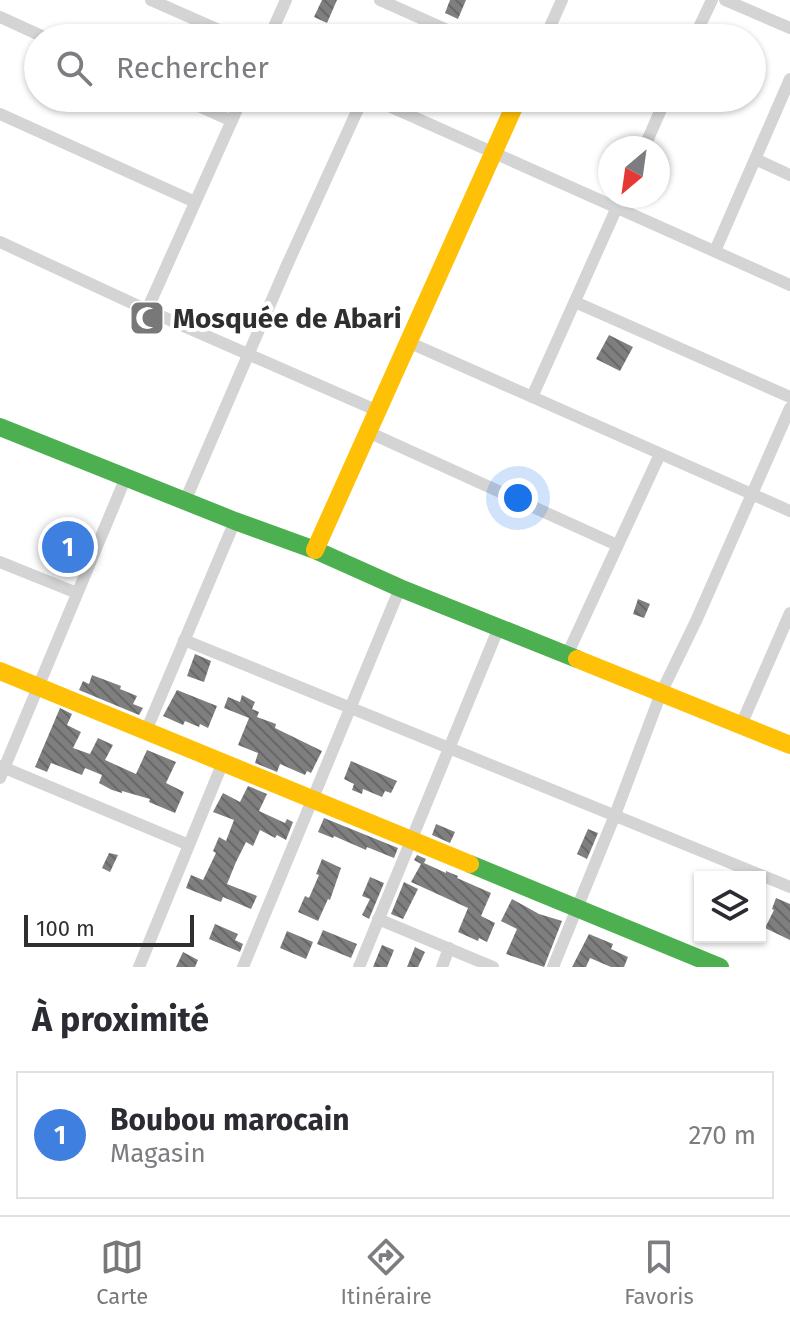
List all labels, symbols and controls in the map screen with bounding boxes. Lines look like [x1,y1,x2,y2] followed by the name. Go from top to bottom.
[24,24,766,112] search box
[52,46,96,90] icon: search
[116,50,269,86] text: Rechercher
[598,136,670,208] north arrow
[128,299,166,337] mosque icon: Mosquée de Abari
[173,302,402,335] place label: Mosquée de Abari
[498,478,538,518] your location
[42,517,94,577] pin: 1
[694,871,766,943] map controls
[694,871,766,943] button: layers
[24,911,194,947] scale bar
[36,915,95,942] text: 100 m
[32,999,209,1040] text: À proximité
[110,1102,350,1138] text: Boubou marocain
[54,1120,66,1151] text: 1
[688,1120,756,1151] text: 270 m
[110,1138,206,1169] text: Magasin
[96,1235,148,1310] tab: Carte
[341,1235,432,1310] tab: Itinéraire
[624,1235,694,1310] tab: Favoris

